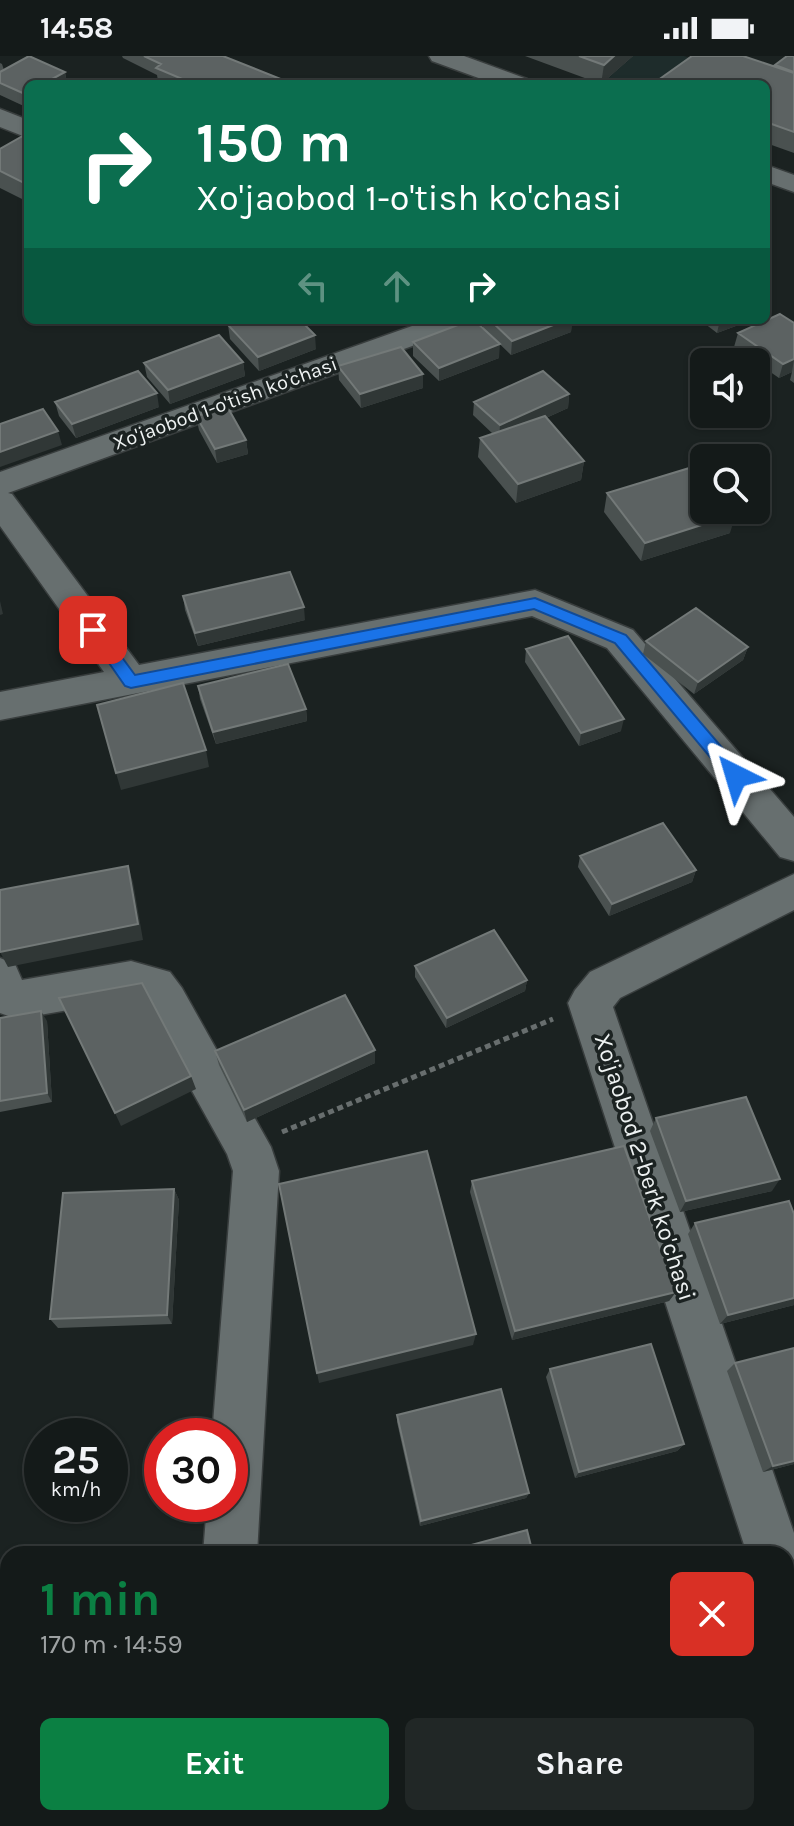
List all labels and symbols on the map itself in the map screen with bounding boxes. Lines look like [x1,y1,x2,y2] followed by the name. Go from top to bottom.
[110,352,340,455] street label: Xo'jaobod 1-o'tish ko'chasi
[59,596,127,664] pin
[694,734,778,818] position arrow
[589,1030,701,1304] street label: Xo'jaobod 2-berk ko'chasi
[144,1418,248,1522] speed limit sign: 30

